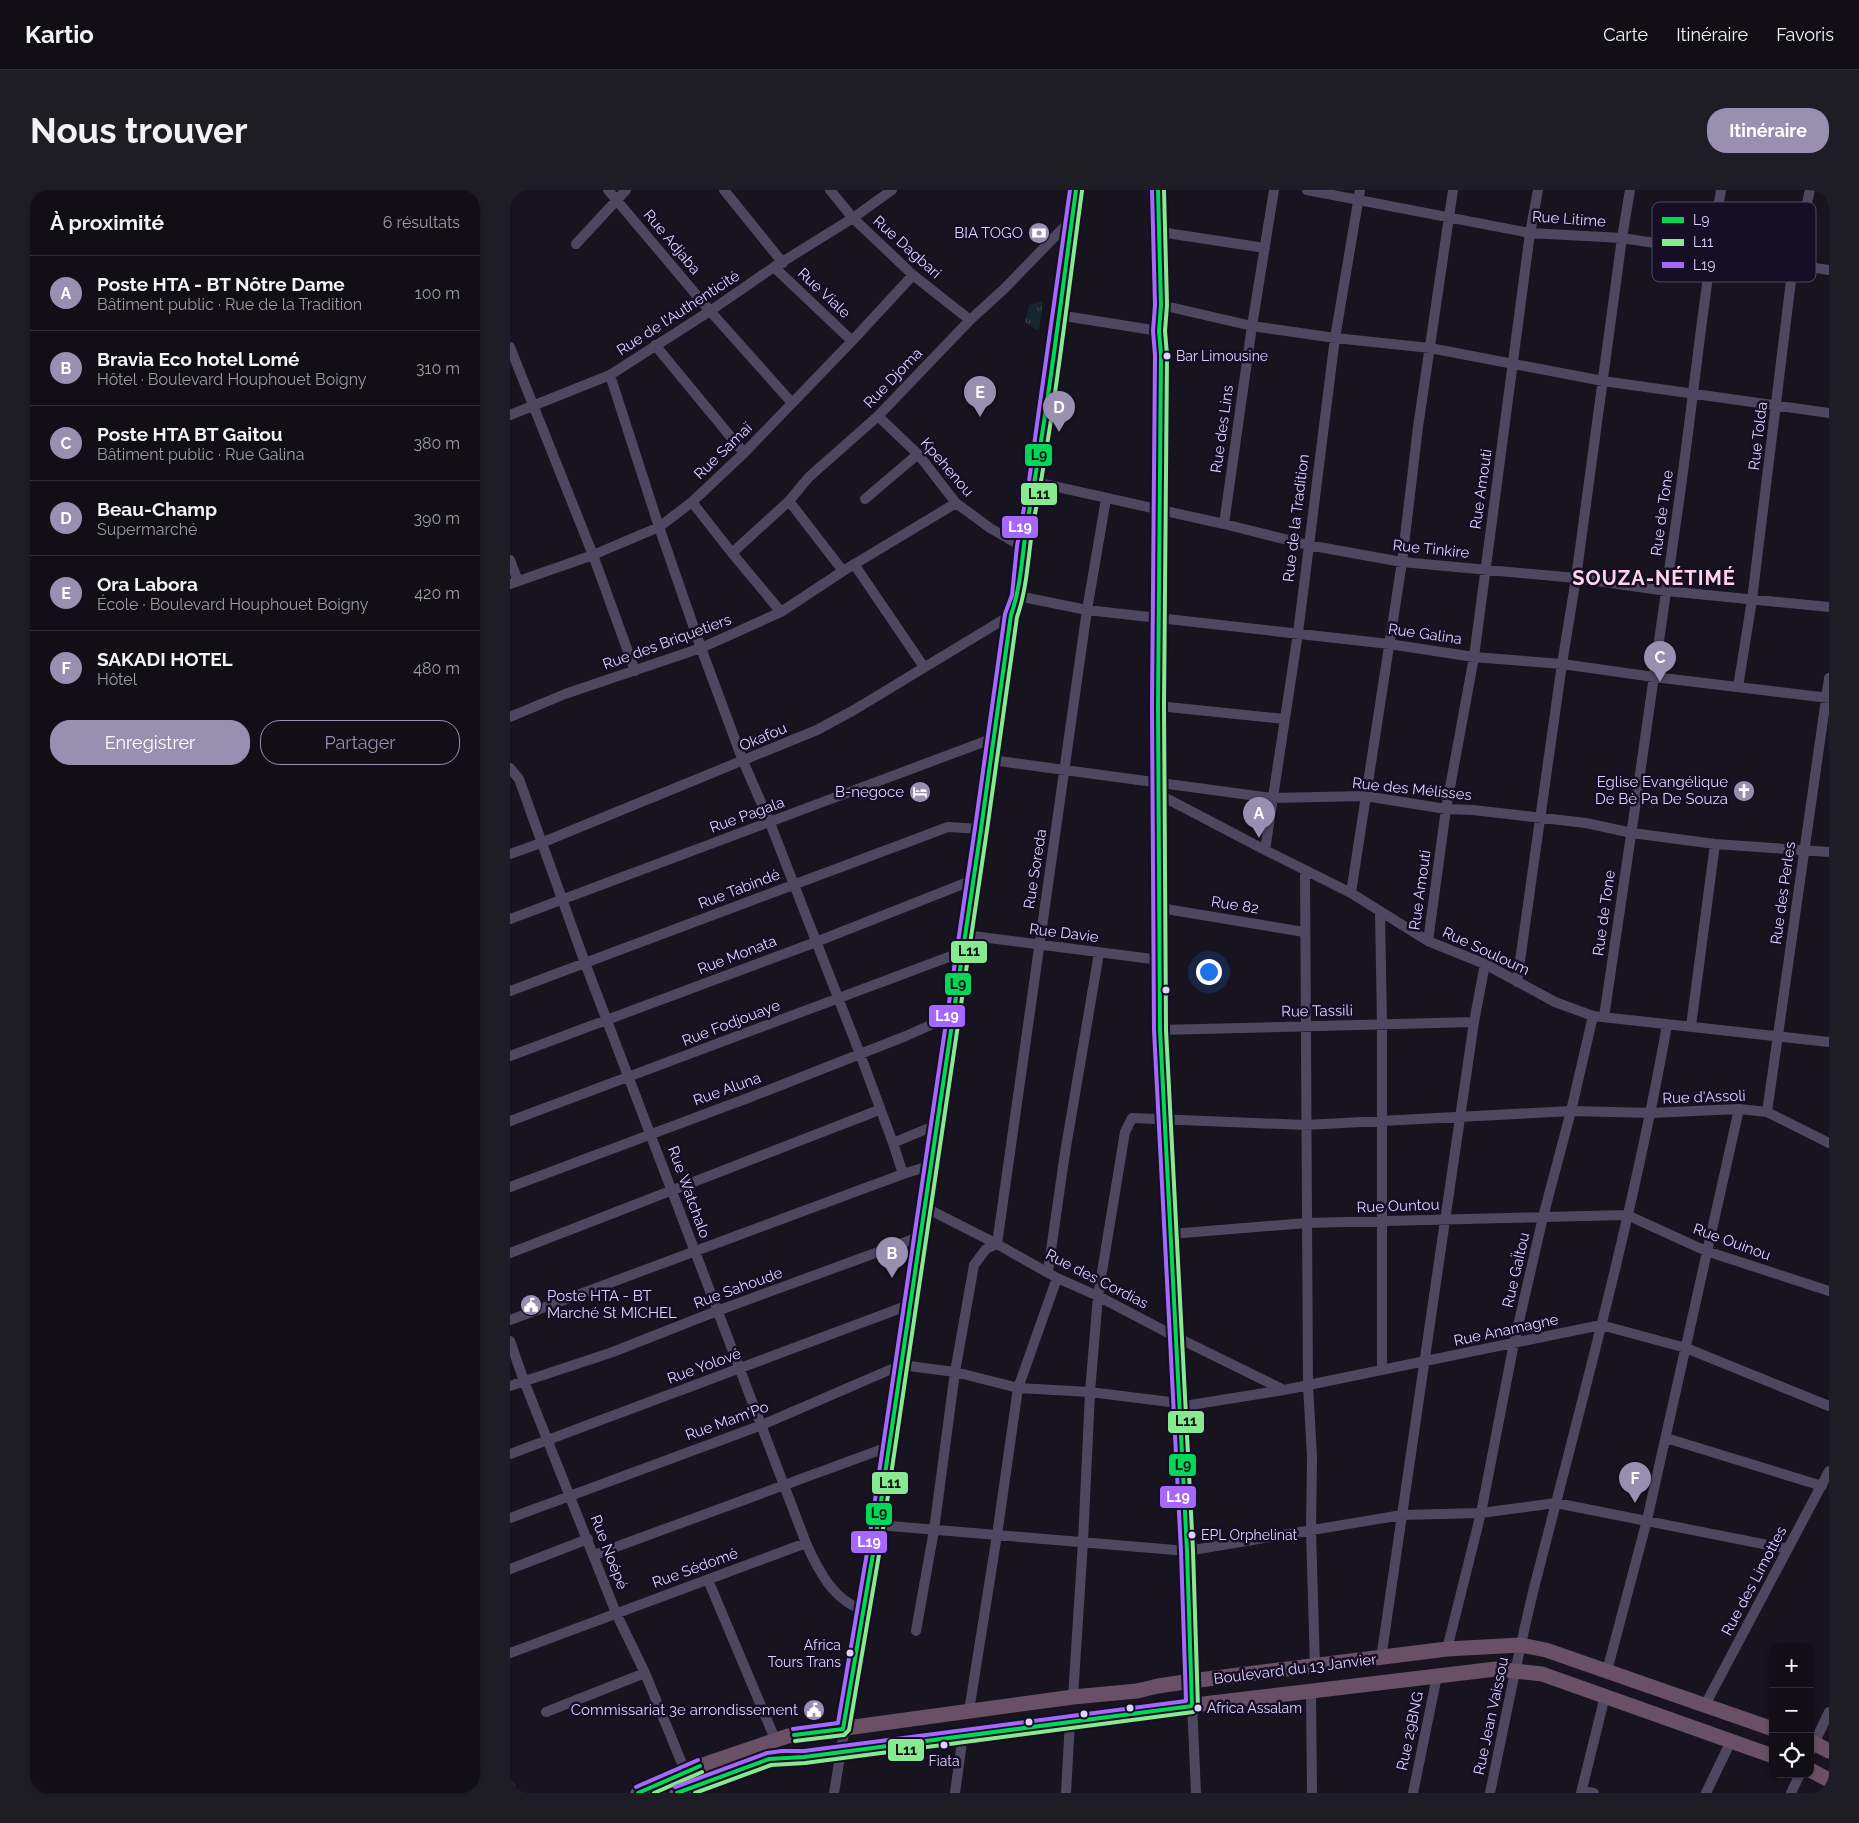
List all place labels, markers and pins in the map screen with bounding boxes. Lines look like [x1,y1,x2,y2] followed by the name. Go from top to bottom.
[1027,221,1051,245] bank icon: BIA TOGO
[954,224,1023,242] place label: BIA TOGO
[1176,348,1268,364] place label: Bar Limousine
[1162,351,1172,361] marker: Bar Limousine
[964,376,996,417] pin: E
[1043,391,1075,432] pin: D
[1644,641,1676,682] pin: C
[1595,773,1728,808] place label: Eglise Evangélique De Bè Pa De Souza
[1732,779,1756,803] church icon: Eglise Evangélique De Bè Pa De Souza
[908,780,932,804] hotel icon: B-negoce
[835,783,904,801] place label: B-negoce
[1243,797,1275,838] pin: A
[1161,985,1171,995] unlabelled marker
[876,1237,908,1278] pin: B
[547,1287,677,1322] place label: Poste HTA - BT Marché St MICHEL
[519,1293,543,1317] public building icon: Poste HTA - BT Marché St MICHEL
[1619,1462,1651,1503] pin: F
[1201,1527,1298,1543] place label: EPL Orphelinat
[1187,1530,1197,1540] marker: EPL Orphelinat
[768,1637,841,1670] place label: Africa Tours Trans
[845,1648,855,1658] marker: Africa Tours Trans
[802,1698,826,1722] public building icon: Commissariat 3e arrondissement
[1207,1700,1302,1716] place label: Africa Assalam
[571,1701,798,1719] place label: Commissariat 3e arrondissement
[1125,1703,1135,1713] unlabelled marker
[1193,1703,1203,1713] marker: Africa Assalam
[1079,1709,1089,1719] unlabelled marker
[1024,1717,1034,1727] unlabelled marker
[939,1740,949,1750] marker: Fiata
[928,1753,960,1769] place label: Fiata

